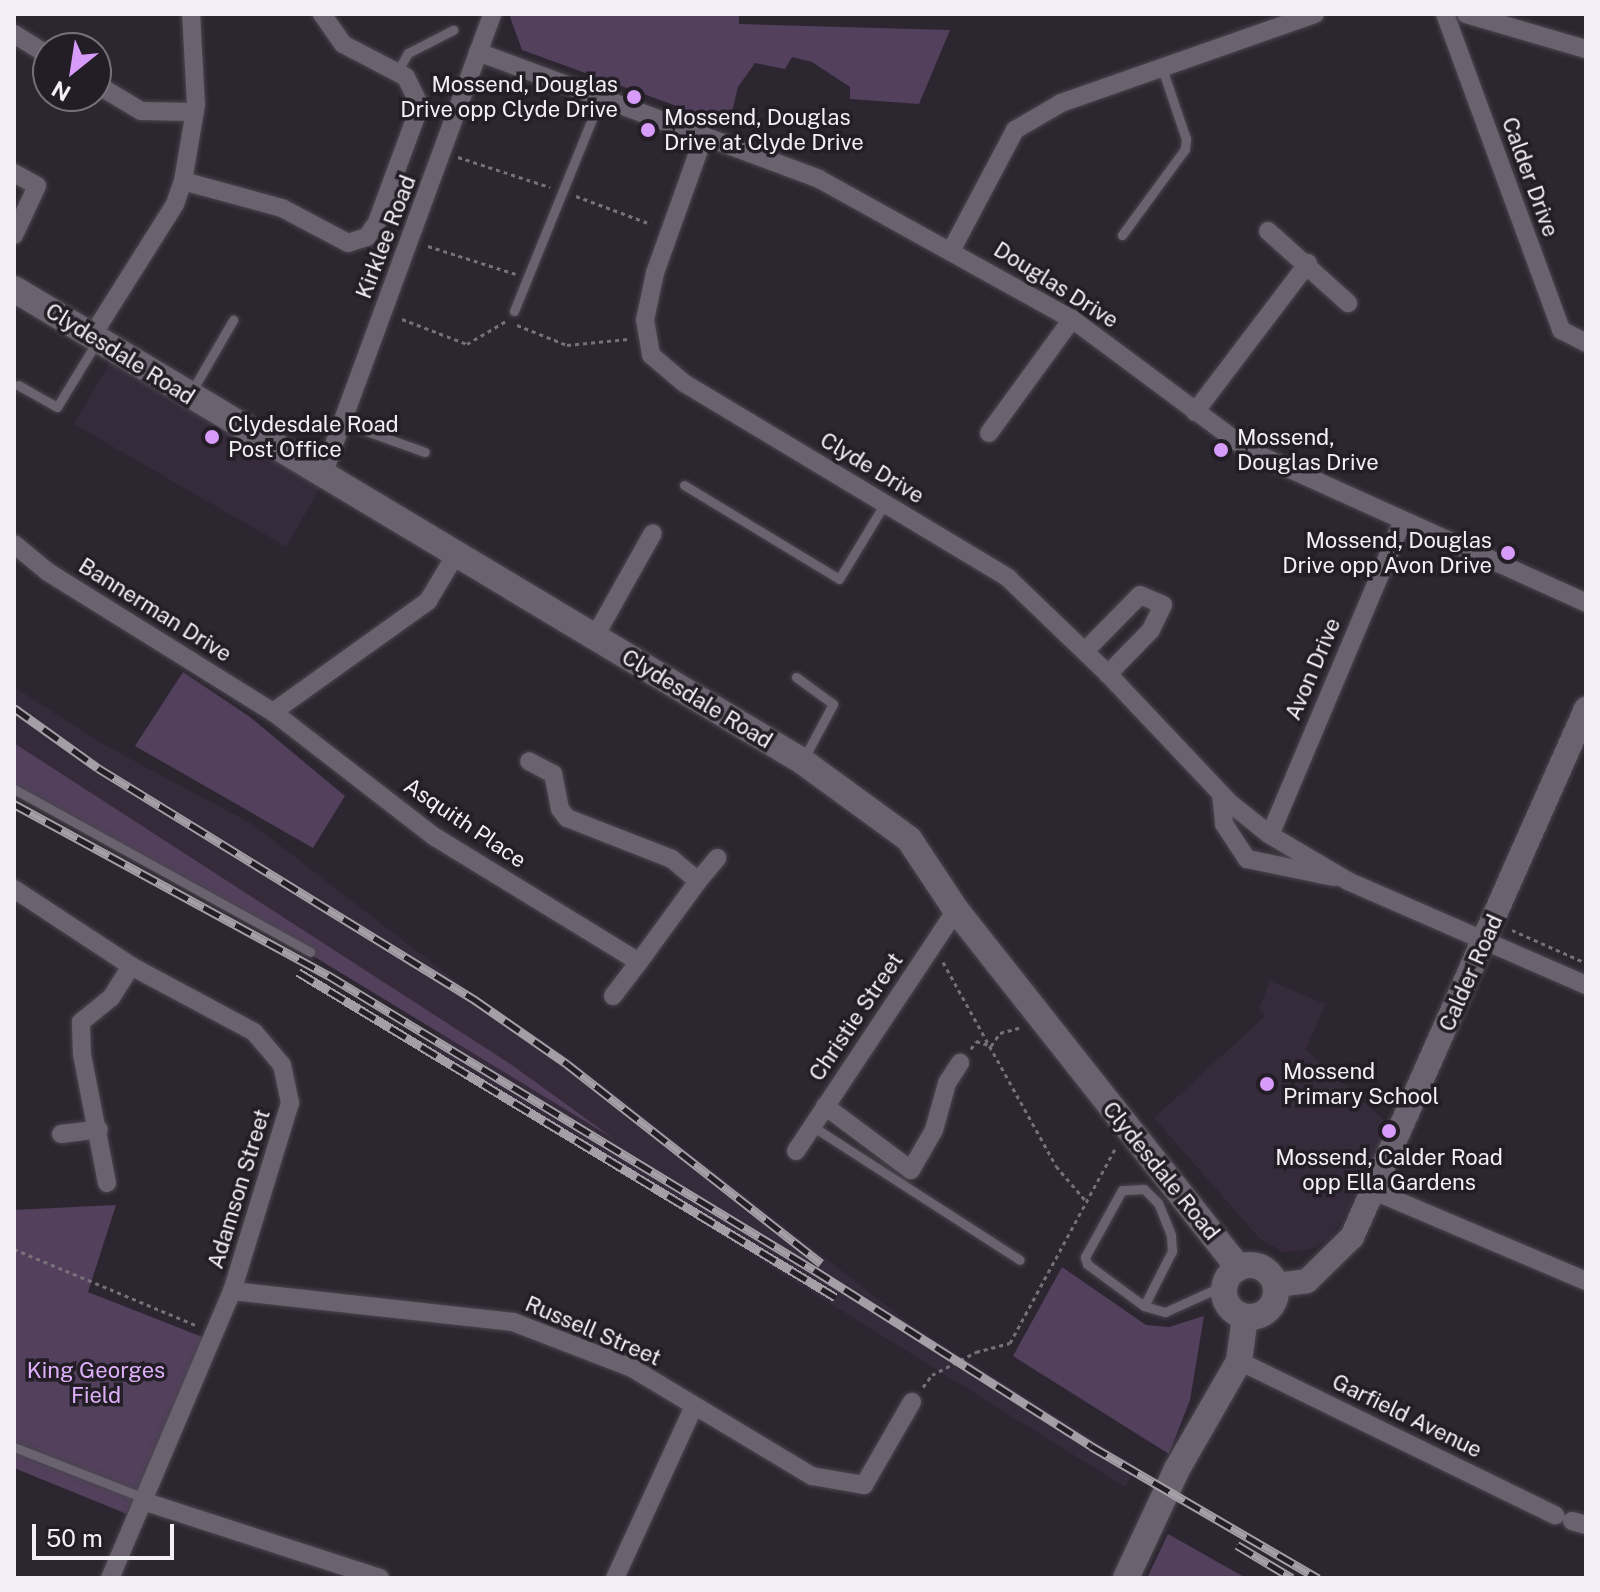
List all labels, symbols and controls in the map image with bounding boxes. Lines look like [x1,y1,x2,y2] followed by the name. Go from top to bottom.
[32,32,112,112] north arrow
[400,71,618,122] place label: Mossend, Douglas Drive opp Clyde Drive
[47,75,75,107] text: N
[625,88,643,106] marker: Mossend, Douglas Drive opp Clyde Drive
[664,104,864,156] place label: Mossend, Douglas Drive at Clyde Drive
[1496,114,1564,240] street label: Calder Drive
[639,121,657,139] marker: Mossend, Douglas Drive at Clyde Drive
[350,172,422,302] street label: Kirklee Road
[989,236,1123,334] street label: Douglas Drive
[41,298,199,410] street label: Clydesdale Road
[228,411,399,462] place label: Clydesdale Road Post Office
[1237,424,1379,476] place label: Mossend, Douglas Drive
[815,427,929,509] street label: Clyde Drive
[203,428,221,446] marker: Clydesdale Road Post Office
[1212,441,1230,459] marker: Mossend, Douglas Drive
[1282,527,1492,578] place label: Mossend, Douglas Drive opp Avon Drive
[1499,544,1517,562] marker: Mossend, Douglas Drive opp Avon Drive
[74,552,236,668] street label: Bannerman Drive
[1280,614,1346,724] street label: Avon Drive
[617,644,777,754] street label: Clydesdale Road
[399,772,531,874] street label: Asquith Place
[1434,911,1508,1035] street label: Calder Road
[803,948,909,1086] street label: Christie Street
[1283,1058,1439,1110] place label: Mossend Primary School
[1258,1075,1276,1093] marker: Mossend Primary School
[1097,1096,1225,1246] street label: Clydesdale Road
[202,1106,276,1272] street label: Adamson Street
[1380,1122,1398,1140] marker: Mossend, Calder Road opp Ella Gardens
[1275,1144,1503,1196] place label: Mossend, Calder Road opp Ella Gardens
[521,1291,665,1371] street label: Russell Street
[27,1357,165,1408] park label: King Georges Field
[1328,1368,1486,1464] street label: Garfield Avenue
[36,1508,178,1558] scale bar
[46,1524,103,1552] text: 50 m

